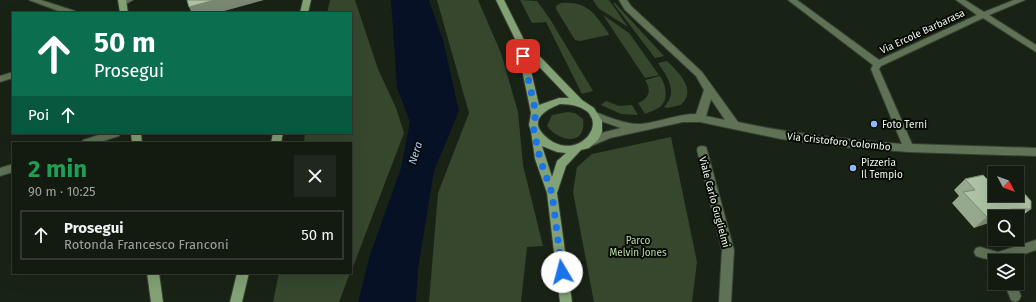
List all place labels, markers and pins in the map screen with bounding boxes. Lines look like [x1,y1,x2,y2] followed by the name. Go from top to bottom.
[506,39,540,73] pin
[869,119,879,129] marker: Foto Terni
[882,119,927,131] place label: Foto Terni
[861,157,903,181] place label: Pizzeria Il Tempio
[848,163,858,173] marker: Pizzeria Il Tempio

